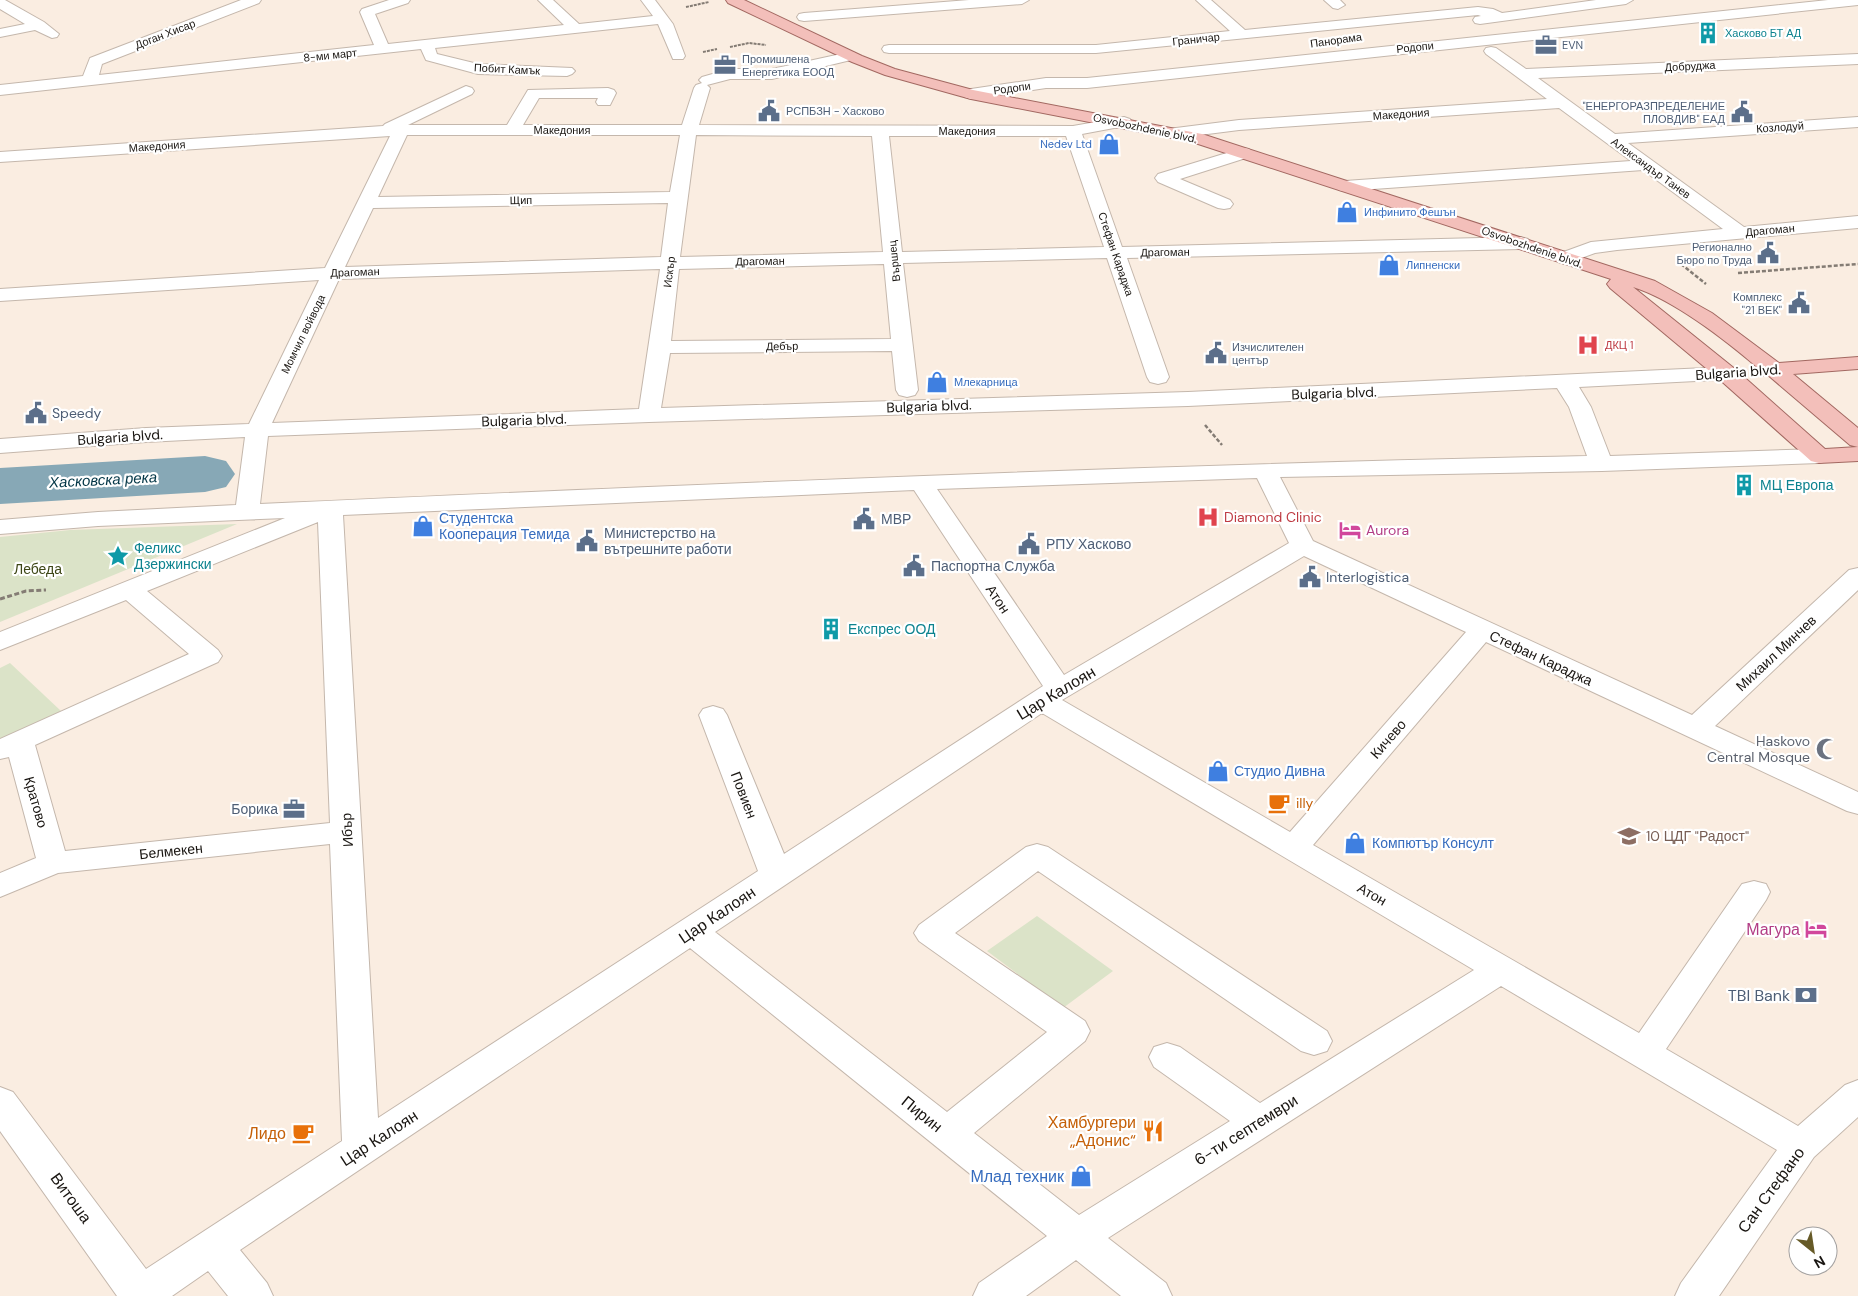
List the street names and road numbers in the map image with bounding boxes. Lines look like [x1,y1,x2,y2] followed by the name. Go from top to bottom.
[133,16,197,52] street label: Доган Хисар
[1309,29,1364,51] street label: Панорама
[1172,30,1220,48] street label: Граничар
[1396,38,1434,56] street label: Родопи
[302,45,358,65] street label: 8-ми март
[1664,58,1717,74] street label: Добруджа
[474,60,541,78] street label: Побит Камък
[993,78,1031,98] street label: Родопи
[1372,105,1430,123] street label: Македония
[1092,110,1198,146] street label: Osvobozhdenie blvd.
[1756,118,1804,136] street label: Козлодуй
[534,123,591,137] street label: Македония
[939,124,996,138] street label: Македония
[1608,134,1694,202] street label: Александър Танев
[128,137,186,155] street label: Македония
[510,193,532,207] street label: Щип
[1095,210,1137,299] street label: Стефан Караджа
[1745,221,1795,239] street label: Драгоман
[1480,223,1584,271] street label: Osvobozhdenie blvd.
[885,239,903,282] street label: Вършец
[1140,245,1190,259] street label: Драгоман
[735,254,785,268] street label: Драгоман
[660,256,678,288] street label: Искър
[330,264,380,280] street label: Драгоман
[278,291,329,376] street label: Момчил войвода
[766,339,798,353] street label: Дебър
[1695,360,1781,384] street label: Bulgaria blvd.
[1291,383,1377,403] street label: Bulgaria blvd.
[886,396,972,416] street label: Bulgaria blvd.
[481,410,567,430] street label: Bulgaria blvd.
[77,425,163,449] street label: Bulgaria blvd.
[982,581,1014,617] street label: Атон
[1732,611,1820,695] street label: Михаил Минчев
[1487,626,1596,690] street label: Стефан Караджа
[1013,661,1099,725] street label: Цар Калоян
[1366,716,1410,762] street label: Кичево
[727,769,761,821] street label: Повиен
[20,774,52,830] street label: Кратово
[337,812,357,848] street label: Ибър
[138,839,204,863] street label: Белмекен
[1354,879,1390,909] street label: Атон
[674,882,760,948] street label: Цар Калоян
[1190,1090,1302,1170] street label: 6-ти септември
[897,1091,947,1137] street label: Пирин
[336,1105,422,1171] street label: Цар Калоян
[1733,1143,1809,1237] street label: Сан Стефано
[46,1169,96,1227] street label: Витоша

